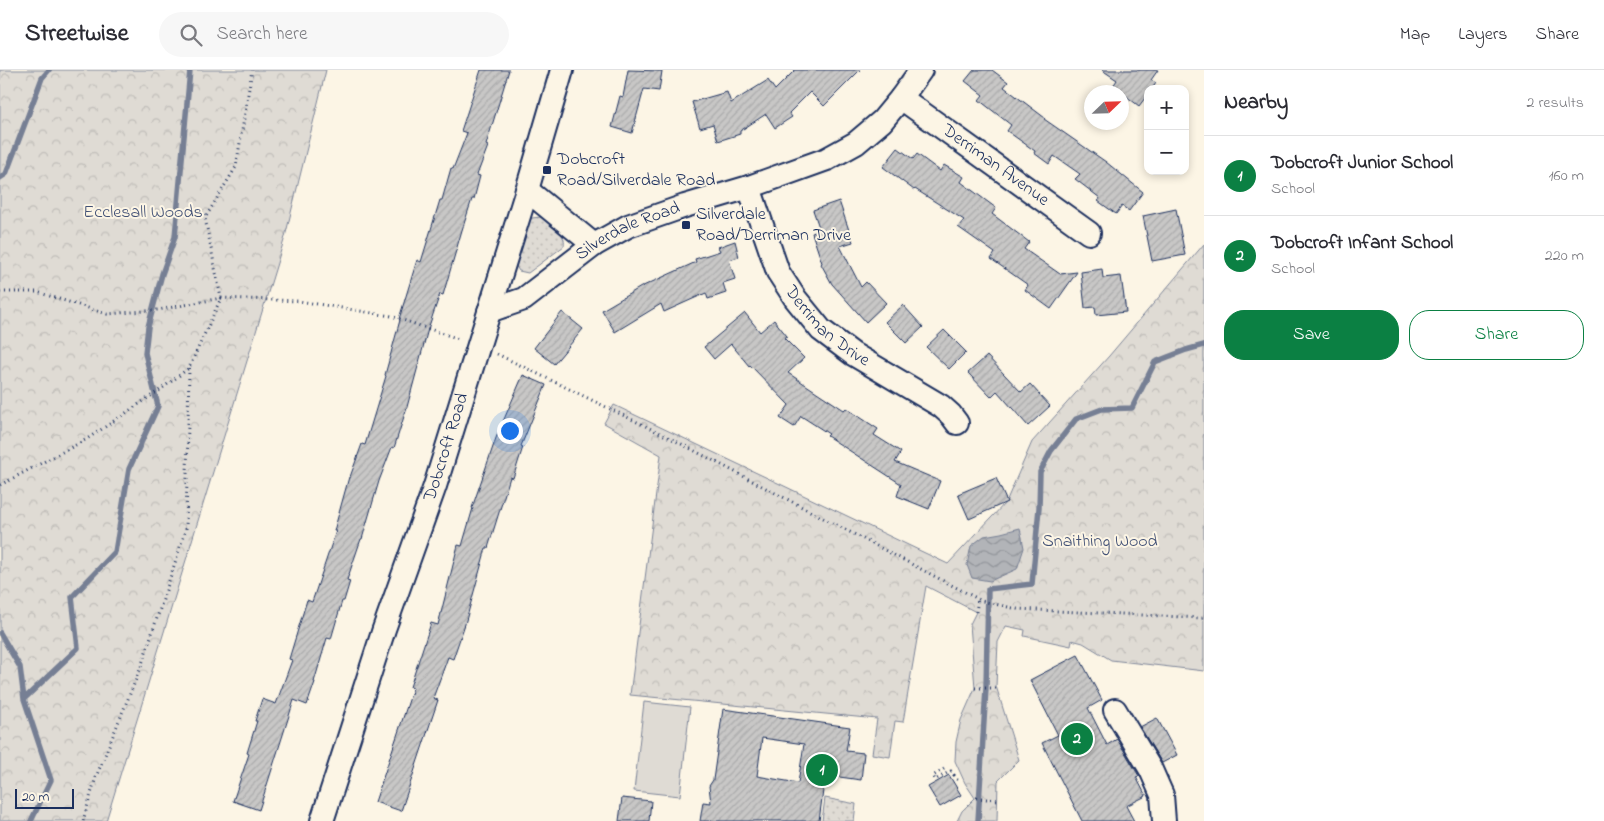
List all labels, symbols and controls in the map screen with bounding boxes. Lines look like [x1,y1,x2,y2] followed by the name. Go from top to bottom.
[159,12,509,57] search box
[25,17,129,52] text: Streetwise
[177,21,205,49] icon: search
[217,21,308,48] text: Search here
[1400,22,1430,48] text: Map
[1458,22,1508,48] text: Layers
[1536,22,1579,48] text: Share
[1084,85,1129,130] north arrow
[1144,85,1189,175] map controls
[1144,85,1189,130] button: +
[1224,88,1288,118] text: Nearby
[1526,91,1584,115] text: 2 results
[935,118,1055,214] street label: Derriman Avenue
[1144,130,1189,175] button: −
[556,147,715,194] place label: Dobcroft Road/Silverdale Road
[1271,150,1453,177] text: Dobcroft Junior School
[541,164,553,176] marker: Dobcroft Road/Silverdale Road
[1237,164,1243,188] text: 1
[1549,164,1584,188] text: 160 m
[1271,177,1315,201] text: School
[570,196,684,268] street label: Silverdale Road
[83,200,203,226] park label: Ecclesall Woods
[696,202,852,249] place label: Silverdale Road/Derriman Drive
[680,219,692,231] marker: Silverdale Road/Derriman Drive
[1271,230,1453,257] text: Dobcroft Infant School
[1236,244,1244,268] text: 2
[1545,244,1584,268] text: 220 m
[1271,257,1315,281] text: School
[777,280,875,374] street label: Derriman Drive
[1224,310,1399,360] button: Save
[1409,310,1584,360] button: Share
[417,390,476,506] street label: Dobcroft Road
[497,418,523,444] your location
[1042,529,1158,556] park label: Snaithing Wood
[1061,720,1093,758] pin: 2
[806,751,838,789] pin: 1
[15,786,74,809] scale bar
[22,787,49,808] text: 20 m

